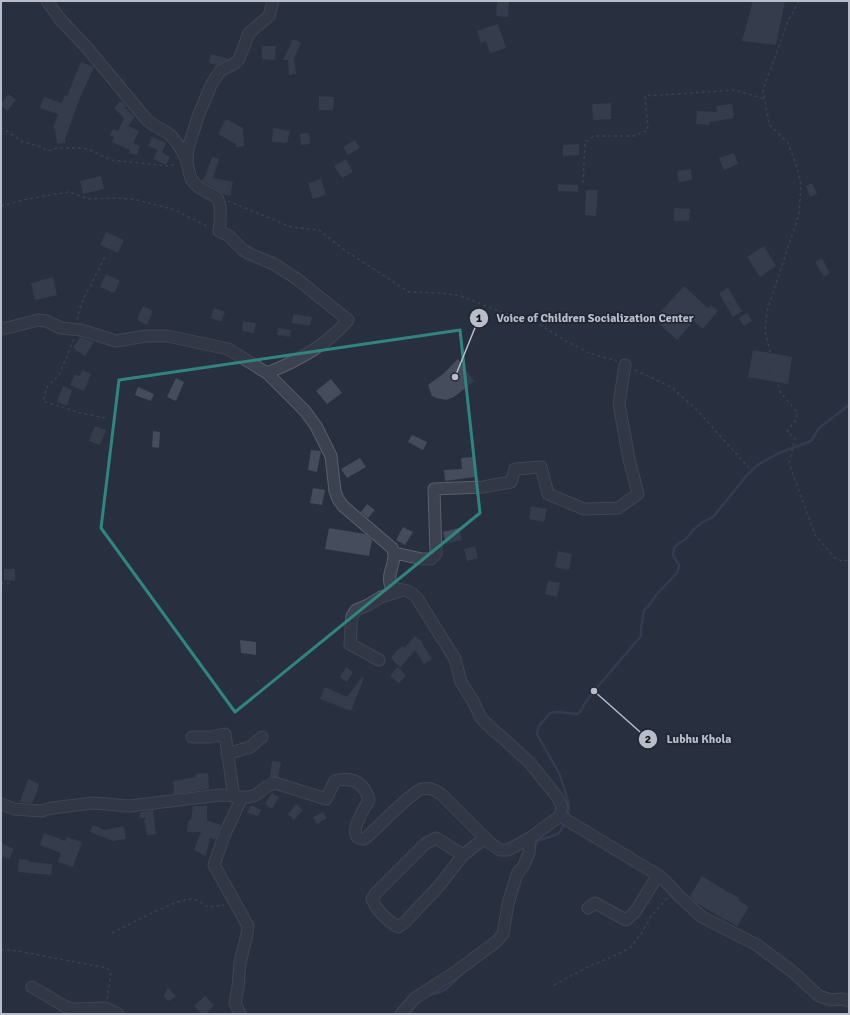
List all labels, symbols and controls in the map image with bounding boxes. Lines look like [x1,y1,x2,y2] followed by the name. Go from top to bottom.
[469,306,702,330] callout: Voice of Children Socialization Center
[476,311,483,326] text: 1
[497,311,694,326] text: Voice of Children Socialization Center
[638,727,739,751] callout: Lubhu Khola
[645,732,651,747] text: 2
[666,732,732,747] text: Lubhu Khola

